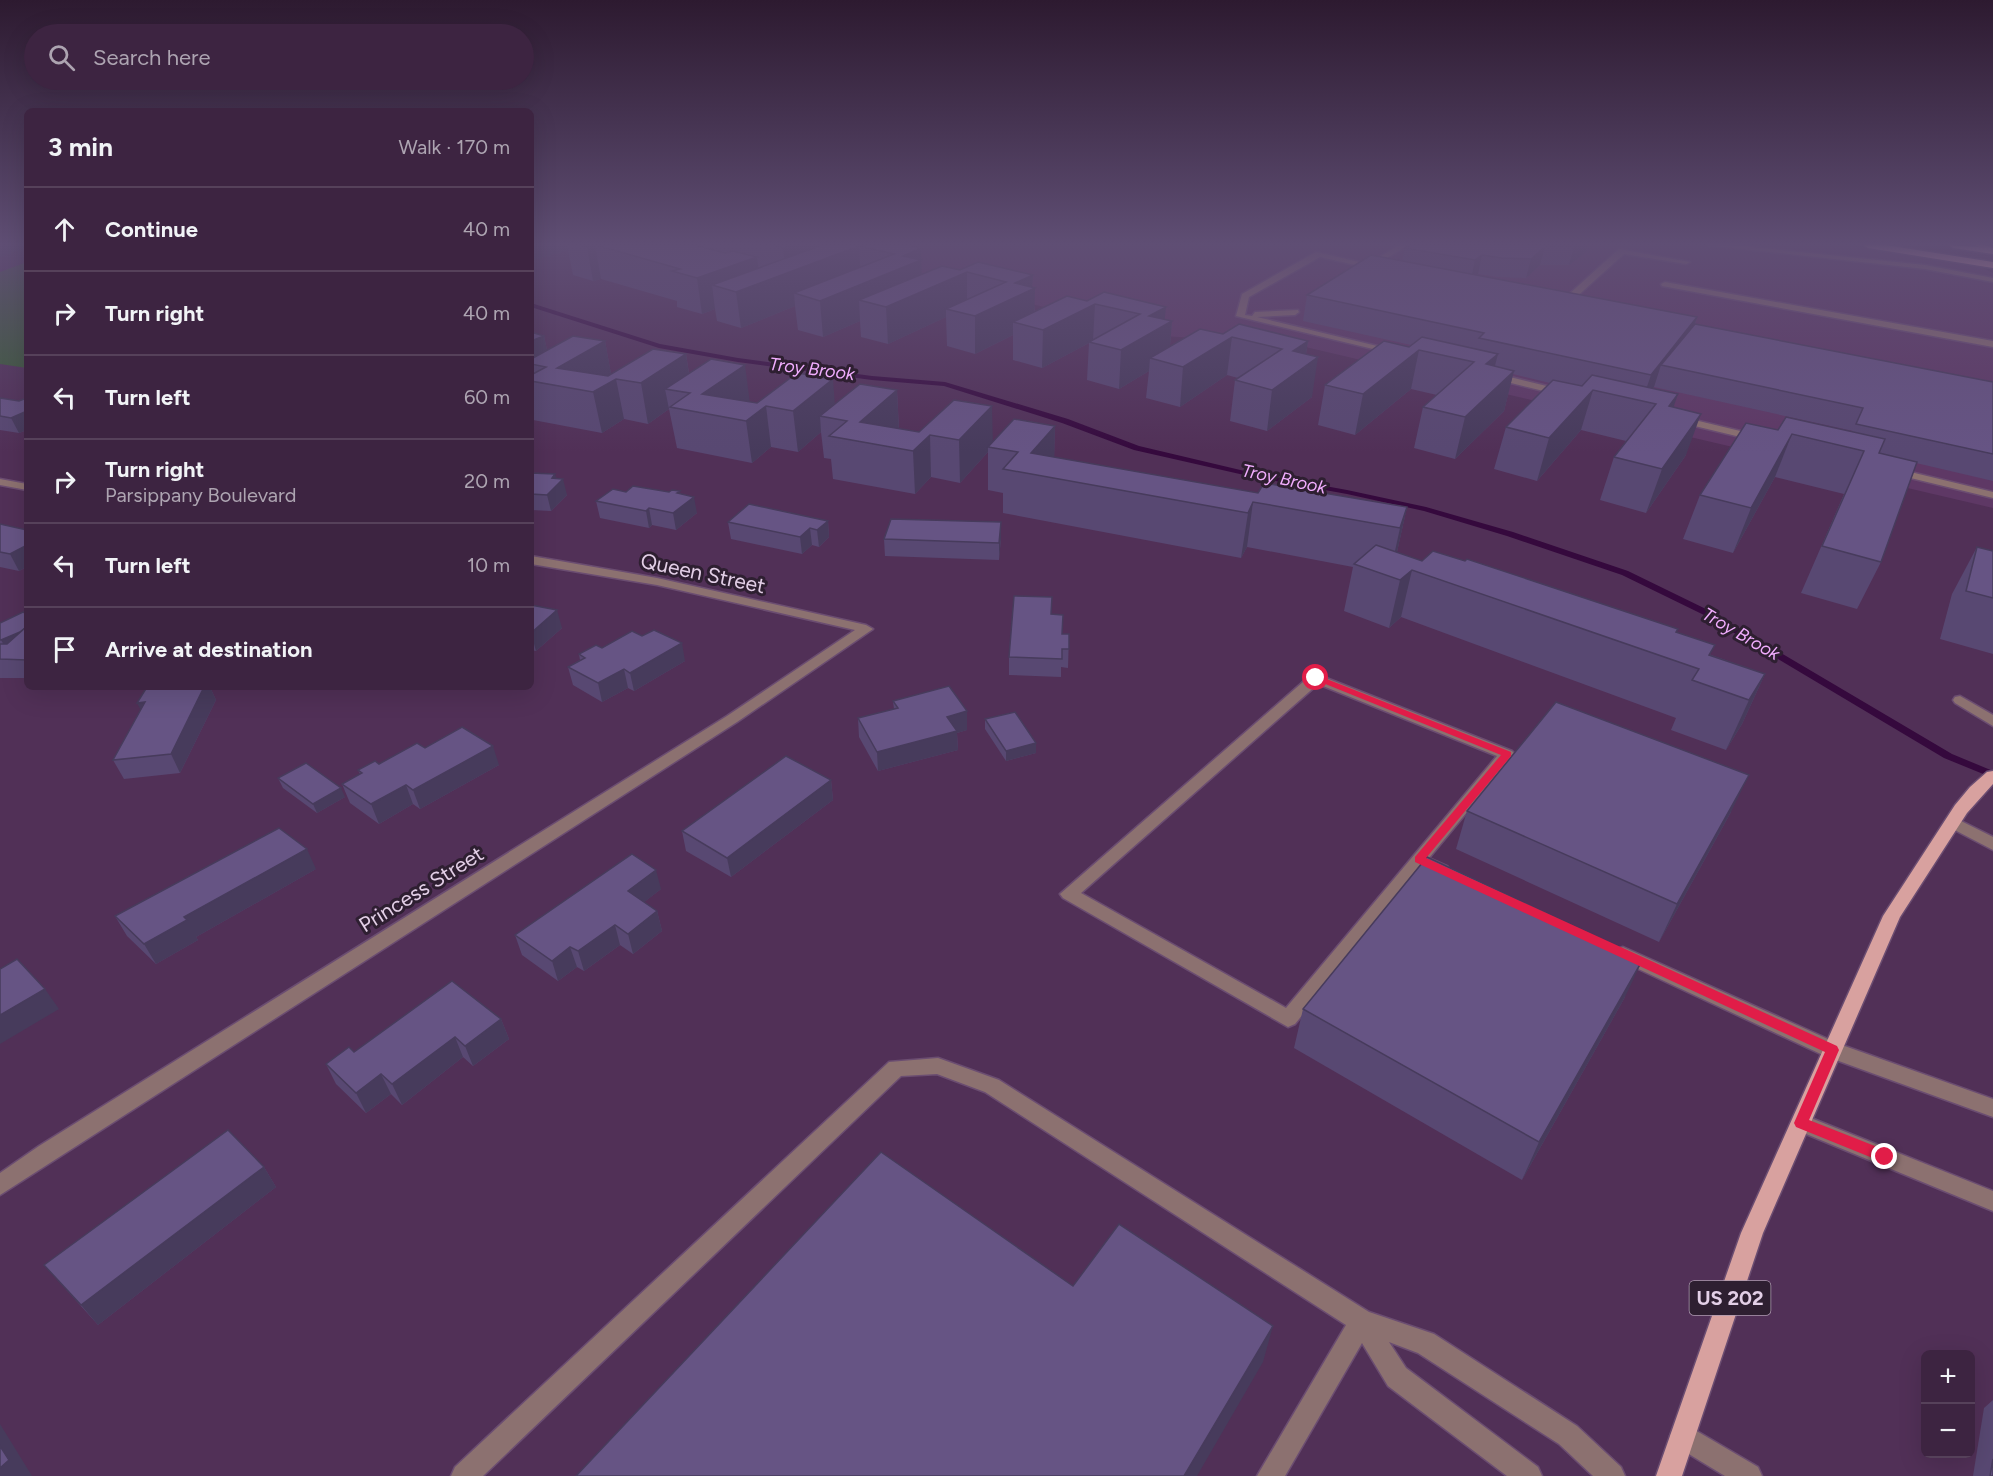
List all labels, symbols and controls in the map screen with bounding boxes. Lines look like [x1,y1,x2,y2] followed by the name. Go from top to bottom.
[24,24,534,90] search box
[45,41,78,74] icon: search
[93,44,211,71] text: Search here
[48,131,113,163] text: 3 min
[399,135,510,159] text: Walk · 170 m
[48,213,81,246] icon: ahead
[105,216,198,243] text: Continue
[463,217,510,241] text: 40 m
[48,297,81,330] icon: right
[105,300,204,327] text: Turn right
[463,301,510,325] text: 40 m
[768,353,857,385] water label: Troy Brook
[48,381,81,414] icon: left
[105,384,191,411] text: Turn left
[464,385,510,409] text: 60 m
[105,456,204,483] text: Turn right
[1240,459,1330,499] water label: Troy Brook
[48,465,81,498] icon: right
[464,469,510,493] text: 20 m
[105,483,297,507] text: Parsippany Boulevard
[638,548,768,598] street label: Queen Street
[48,549,81,582] icon: left
[105,552,191,579] text: Turn left
[467,553,510,577] text: 10 m
[1698,603,1785,666] water label: Troy Brook
[48,633,81,666] icon: arrive
[105,636,313,663] text: Arrive at destination
[1302,664,1328,690] route start
[354,841,488,937] street label: Princess Street
[1871,1143,1897,1169] route end
[1690,1281,1770,1315] road number: US 202
[1921,1350,1975,1458] map controls
[1921,1350,1975,1404] button: +
[1921,1404,1975,1458] button: −

